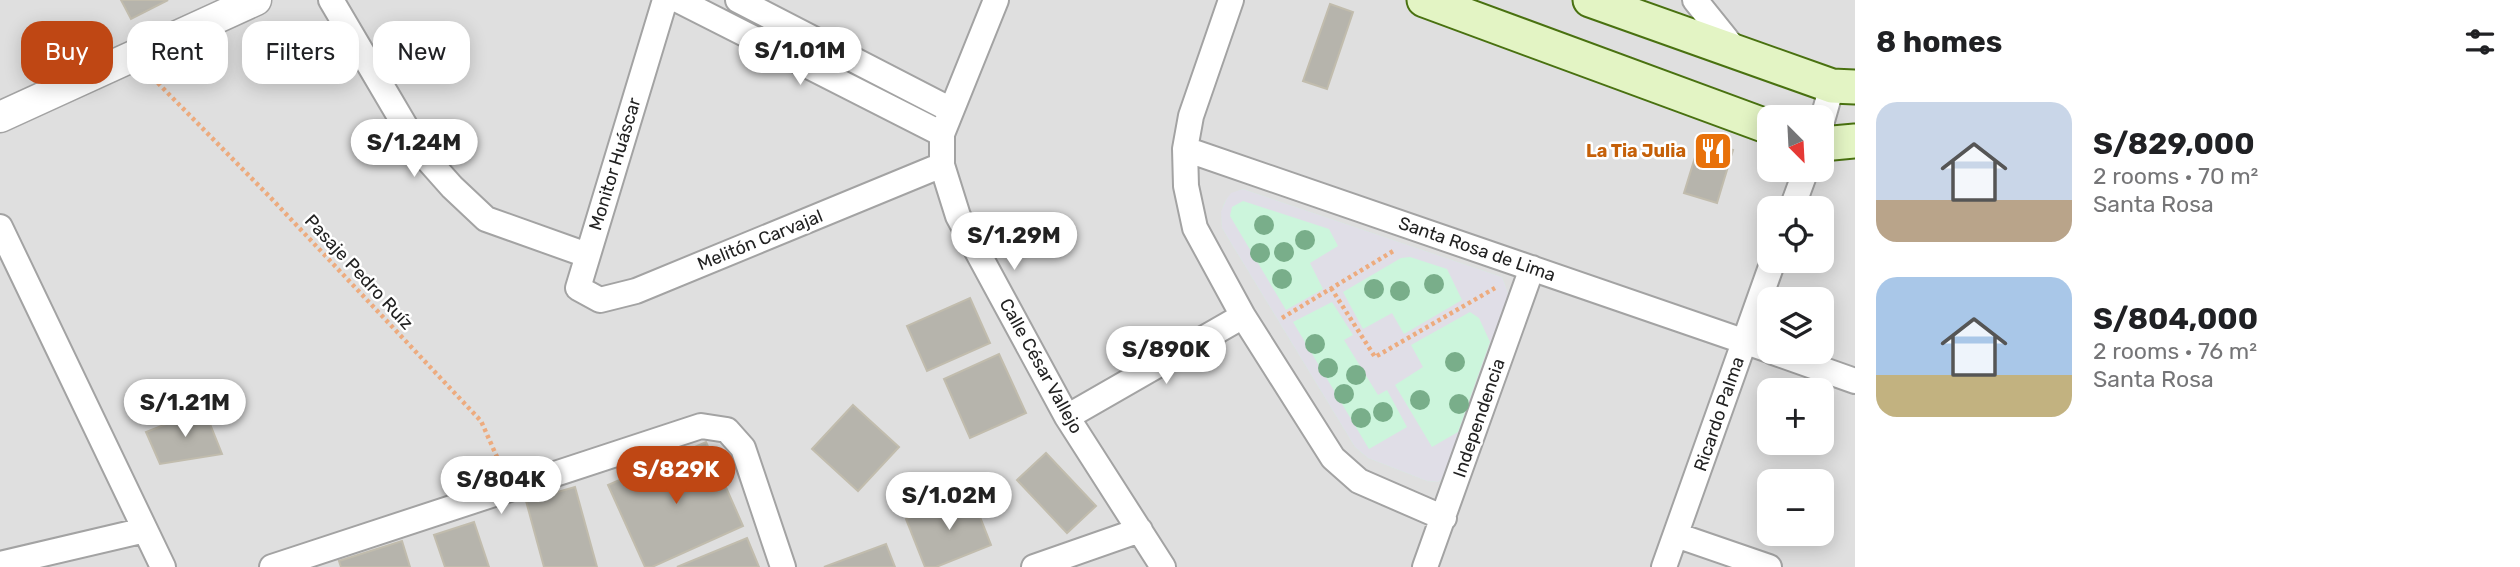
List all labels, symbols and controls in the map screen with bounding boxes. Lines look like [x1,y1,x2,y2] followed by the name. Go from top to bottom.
[21,21,113,84] chip: Buy
[127,21,228,84] chip: Rent
[242,21,359,84] chip: Filters
[373,21,470,84] chip: New
[2461,23,2499,61] icon: filters
[1876,24,2002,60] text: 8 homes
[735,28,865,87] pin: S/1.01M
[755,36,845,64] text: S/1.01M
[584,95,646,233] street label: Monitor Huáscar
[1757,105,1834,182] north arrow
[1757,105,1834,546] map controls
[349,120,479,179] pin: S/1.24M
[2093,126,2255,162] text: S/829,000
[367,128,461,156] text: S/1.24M
[1692,130,1734,172] restaurant icon: La Tia Julia
[1932,130,2016,214] icon: home
[1586,140,1686,162] place label: La Tia Julia
[2093,162,2258,190] text: 2 rooms · 70 m²
[2093,190,2214,218] text: Santa Rosa
[1757,196,1834,273] button: locate
[694,205,826,275] street label: Melitón Carvajal
[300,210,418,334] street label: Pasaje Pedro Ruíz
[949,212,1079,272] pin: S/1.29M
[1396,212,1558,286] street label: Santa Rosa de Lima
[967,221,1061,249] text: S/1.29M
[1757,287,1834,364] button: layers
[995,295,1087,437] street label: Calle César Vallejo
[2093,301,2258,337] text: S/804,000
[1932,305,2016,389] icon: home
[1109,326,1223,386] pin: S/890K
[1122,335,1210,363] text: S/890K
[2093,337,2257,365] text: 2 rooms · 76 m²
[1689,354,1749,474] street label: Ricardo Palma
[1448,356,1510,480] street label: Independencia
[2093,365,2214,393] text: Santa Rosa
[1757,378,1834,455] button: +
[120,380,250,439] pin: S/1.21M
[140,388,230,416] text: S/1.21M
[619,447,733,506] pin: S/829K
[632,455,720,483] text: S/829K
[444,456,558,516] pin: S/804K
[457,465,545,493] text: S/804K
[1757,469,1834,546] button: −
[884,472,1014,532] pin: S/1.02M
[902,481,996,509] text: S/1.02M

